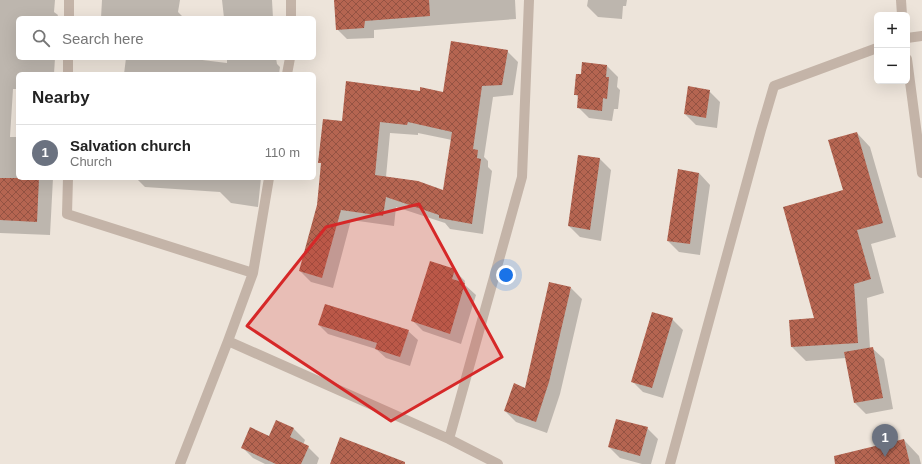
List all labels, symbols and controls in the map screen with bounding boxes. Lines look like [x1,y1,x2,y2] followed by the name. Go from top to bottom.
[874,12,910,84] map controls
[874,12,910,48] button: +
[16,16,316,60] search box
[30,27,52,49] icon: search
[62,30,144,47] text: Search here
[874,48,910,84] button: −
[32,88,90,107] text: Nearby
[70,137,191,154] text: Salvation church
[41,145,49,160] text: 1
[265,145,300,160] text: 110 m
[70,154,112,169] text: Church
[496,265,516,285] your location
[872,424,898,457] pin: 1

